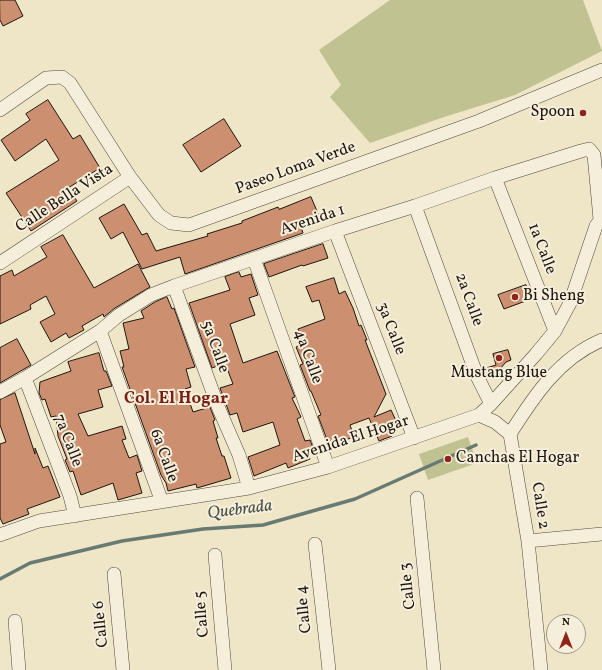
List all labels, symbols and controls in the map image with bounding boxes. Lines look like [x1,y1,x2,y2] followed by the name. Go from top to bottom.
[530,103,575,123] place label: Spoon
[578,108,588,118] marker: Spoon
[233,138,359,200] street label: Paseo Loma Verde
[13,160,117,238] street label: Calle Bella Vista
[278,202,348,240] street label: Avenida 1
[523,221,559,277] street label: 1a Calle
[450,271,486,329] street label: 2a Calle
[523,287,585,307] place label: Bi Sheng
[510,292,520,302] marker: Bi Sheng
[371,300,409,358] street label: 3a Calle
[196,318,232,376] street label: 5a Calle
[288,327,326,387] street label: 4a Calle
[494,353,504,363] marker: Mustang Blue
[451,364,547,384] place label: Mustang Blue
[124,390,228,410] district label: Col. El Hogar
[48,412,86,470] street label: 7a Calle
[290,412,412,468] street label: Avenida El Hogar
[145,427,181,485] street label: 6a Calle
[456,449,579,469] place label: Canchas El Hogar
[443,454,453,464] marker: Canchas El Hogar
[526,481,552,531] street label: Calle 2
[206,497,274,525] water label: Quebrada
[397,562,421,610] street label: Calle 3
[293,584,317,634] street label: Calle 4
[191,590,215,638] street label: Calle 5
[90,600,114,648] street label: Calle 6
[546,614,586,654] north arrow
[562,615,570,630] text: N

